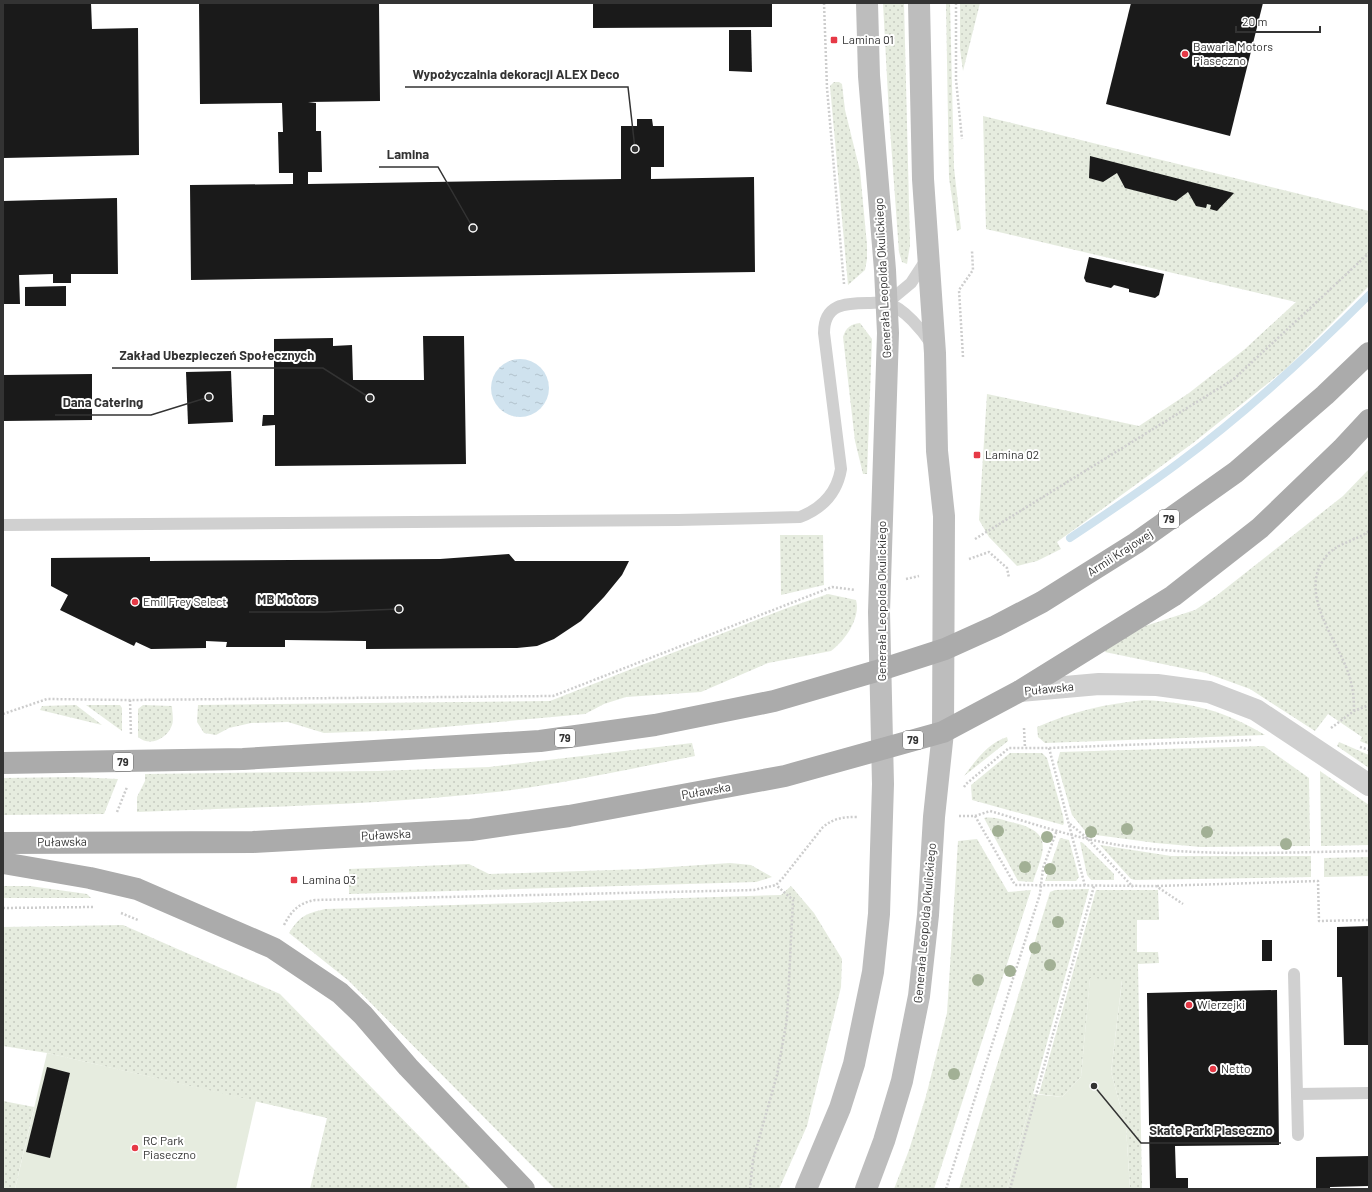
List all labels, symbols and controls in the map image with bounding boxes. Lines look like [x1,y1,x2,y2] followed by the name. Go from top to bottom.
[1236,8,1320,34] scale bar
[1242,14,1268,28] text: 20 m
[842,32,894,46] place label: Lamina 01
[829,35,839,45] marker: Lamina 01
[1193,39,1273,67] place label: Bawaria Motors Piaseczno
[1180,49,1190,59] marker: Bawaria Motors Piaseczno
[405,62,628,87] callout: Wypożyczalnia dekoracji ALEX Deco
[412,66,620,82] text: Wypożyczalnia dekoracji ALEX Deco
[379,142,438,167] callout: Lamina
[387,146,429,162] text: Lamina
[871,197,893,359] street label: Generała Leopolda Okulickiego
[112,343,323,368] callout: Zakład Ubezpieczeń Społecznych
[120,347,314,363] text: Zakład Ubezpieczeń Społecznych
[55,390,151,415] callout: Dana Catering
[63,394,143,410] text: Dana Catering
[985,447,1039,461] place label: Lamina 02
[972,450,982,460] marker: Lamina 02
[1159,510,1179,528] road number: 79
[874,521,888,681] street label: Generała Leopolda Okulickiego
[1084,526,1155,578] street label: Armii Krajowej
[249,587,325,612] callout: MB Motors
[257,591,317,607] text: MB Motors
[143,594,227,608] place label: Emil Frey Select
[130,597,140,607] marker: Emil Frey Select
[1023,678,1074,698] street label: Puławska
[555,729,575,747] road number: 79
[903,731,923,749] road number: 79
[113,753,133,771] road number: 79
[680,779,732,801] street label: Puławska
[361,826,411,842] street label: Puławska
[37,834,87,848] street label: Puławska
[910,842,938,1004] street label: Generała Leopolda Okulickiego
[302,872,356,886] place label: Lamina 03
[289,875,299,885] marker: Lamina 03
[1197,997,1245,1011] place label: Wierzejki
[1184,1000,1194,1010] marker: Wierzejki
[1221,1061,1251,1075] place label: Netto
[1208,1064,1218,1074] marker: Netto
[1141,1118,1281,1143] callout: Skate Park Piaseczno
[1149,1122,1273,1138] text: Skate Park Piaseczno
[143,1133,196,1161] place label: RC Park Piaseczno
[130,1143,140,1153] marker: RC Park Piaseczno

